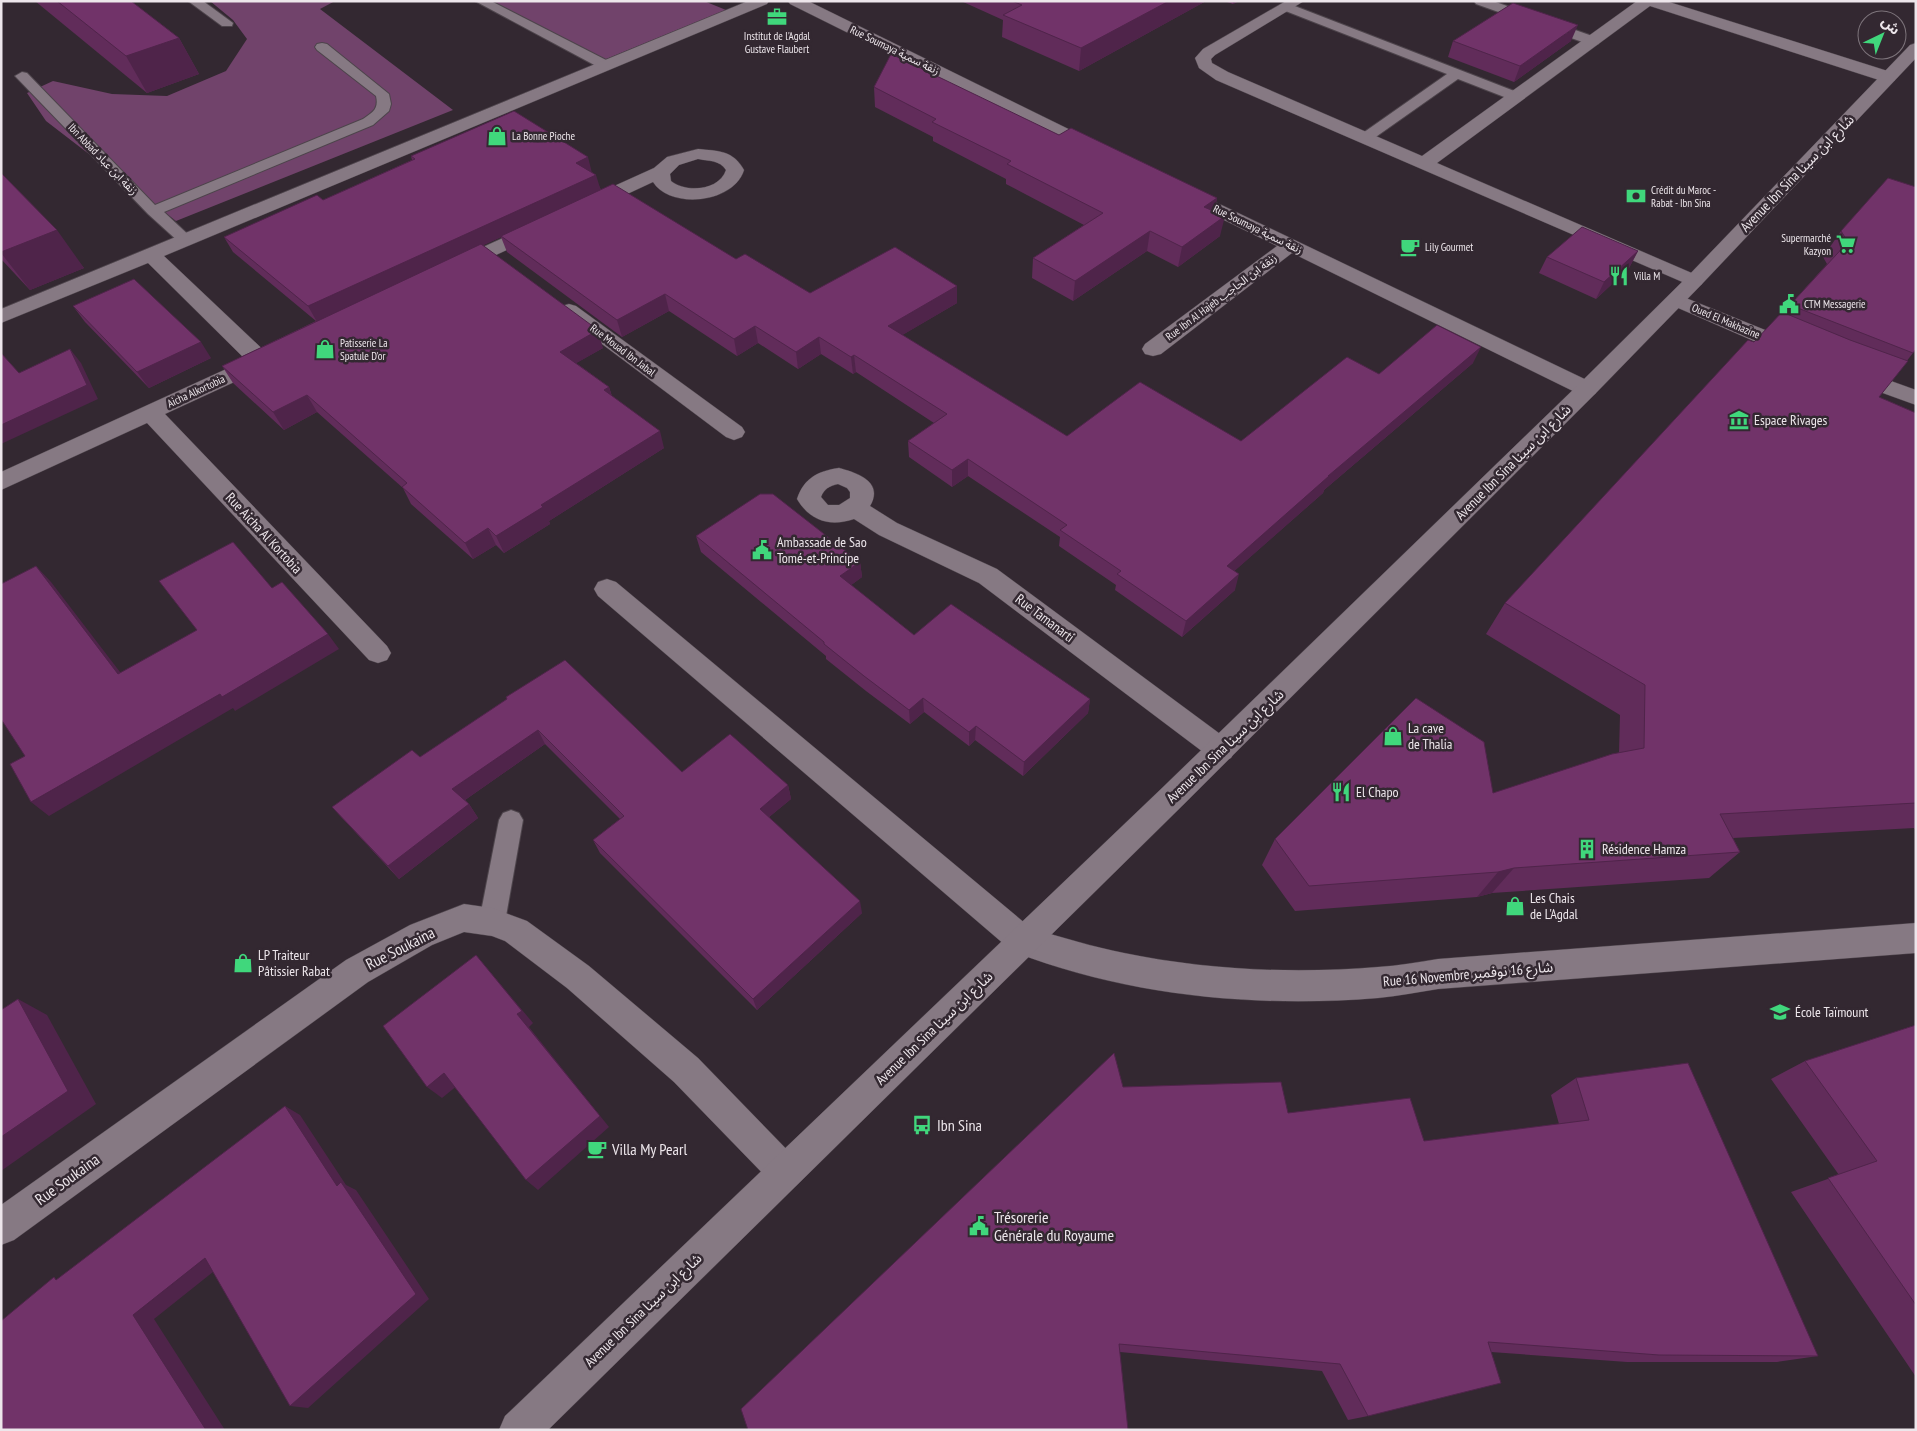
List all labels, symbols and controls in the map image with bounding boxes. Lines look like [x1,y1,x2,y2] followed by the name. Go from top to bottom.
[766,6,788,28] office icon: Institut de l'Agdal Gustave Flaubert
[1857,10,1907,60] north arrow
[1878,12,1904,39] text: ش
[848,22,942,78] street label: Rue Soumaya زنقة سمية
[744,29,811,56] place label: Institut de l'Agdal Gustave Flaubert
[1736,111,1859,237] street label: Avenue Ibn Sina شارع ابن سينا
[65,120,141,198] street label: Ibn Abbad زنقة ابن عباد
[486,125,508,147] shop icon: La Bonne Pioche
[512,129,575,143] place label: La Bonne Pioche
[1651,183,1716,210] place label: Crédit du Maroc - Rabat - Ibn Sina
[1625,185,1647,207] bank icon: Crédit du Maroc - Rabat - Ibn Sina
[1211,201,1305,257] street label: Rue Soumaya زنقة سمية
[1781,231,1831,258] place label: Supermarché Kazyon
[1835,233,1857,255] supermarket icon: Supermarché Kazyon
[1399,236,1421,258] cafe icon: Lily Gourmet
[1425,240,1473,254] place label: Lily Gourmet
[1163,251,1279,344] street label: Rue Ibn Al Hajeb زنقة ابن الحاجب
[1608,265,1630,287] restaurant icon: Villa M
[1633,269,1660,283] place label: Villa M
[1778,293,1800,315] public building icon: CTM Messagerie
[1804,297,1866,311] place label: CTM Messagerie
[1690,300,1763,342] street label: Oued El Makhazine
[588,321,659,379] street label: Rue Mouad Ibn Jabal
[340,336,388,363] place label: Patisserie La Spatule D'or
[314,338,336,360] shop icon: Patisserie La Spatule D'or
[165,372,227,410] street label: Aicha Alkortobia
[1451,400,1576,525] street label: Avenue Ibn Sina شارع ابن سينا
[1728,409,1750,431] museum icon: Espace Rivages
[1754,411,1828,429] place label: Espace Rivages
[222,489,306,577] street label: Rue Aicha Al Kortobia
[777,533,867,567] place label: Ambassade de Sao Tomé-et-Principe
[751,539,773,561] public building icon: Ambassade de Sao Tomé-et-Principe
[1012,590,1078,646] street label: Rue Tamanarti
[1163,685,1289,808] street label: Avenue Ibn Sina شارع ابن سينا
[1408,719,1452,753] place label: La cave de Thalia
[1382,725,1404,747] shop icon: La cave de Thalia
[1330,781,1352,803] restaurant icon: El Chapo
[1356,783,1399,801] place label: El Chapo
[1576,838,1598,860] building icon: Résidence Hamza
[1602,840,1686,858] place label: Résidence Hamza
[1530,889,1579,923] place label: Les Chais de L'Agdal
[1504,895,1526,917] shop icon: Les Chais de L'Agdal
[362,922,438,974] street label: Rue Soukaina
[258,946,330,980] place label: LP Traiteur Pâtissier Rabat
[232,952,254,974] shop icon: LP Traiteur Pâtissier Rabat
[1382,958,1554,992] street label: Rue 16 Novembre شارع 16 نوفمبر
[872,967,998,1090] street label: Avenue Ibn Sina شارع ابن سينا
[1769,1001,1791,1023] school or university icon: École Taïmount
[1795,1003,1869,1021] place label: École Taïmount
[911,1114,933,1136] bus stop icon: Ibn Sina
[937,1115,982,1135] place label: Ibn Sina
[586,1138,608,1160] cafe icon: Villa My Pearl
[611,1139,687,1159] place label: Villa My Pearl
[31,1149,103,1209] street label: Rue Soukaina
[994,1207,1114,1245] place label: Trésorerie Générale du Royaume
[968,1215,990,1237] public building icon: Trésorerie Générale du Royaume
[581,1249,707,1372] street label: Avenue Ibn Sina شارع ابن سينا

